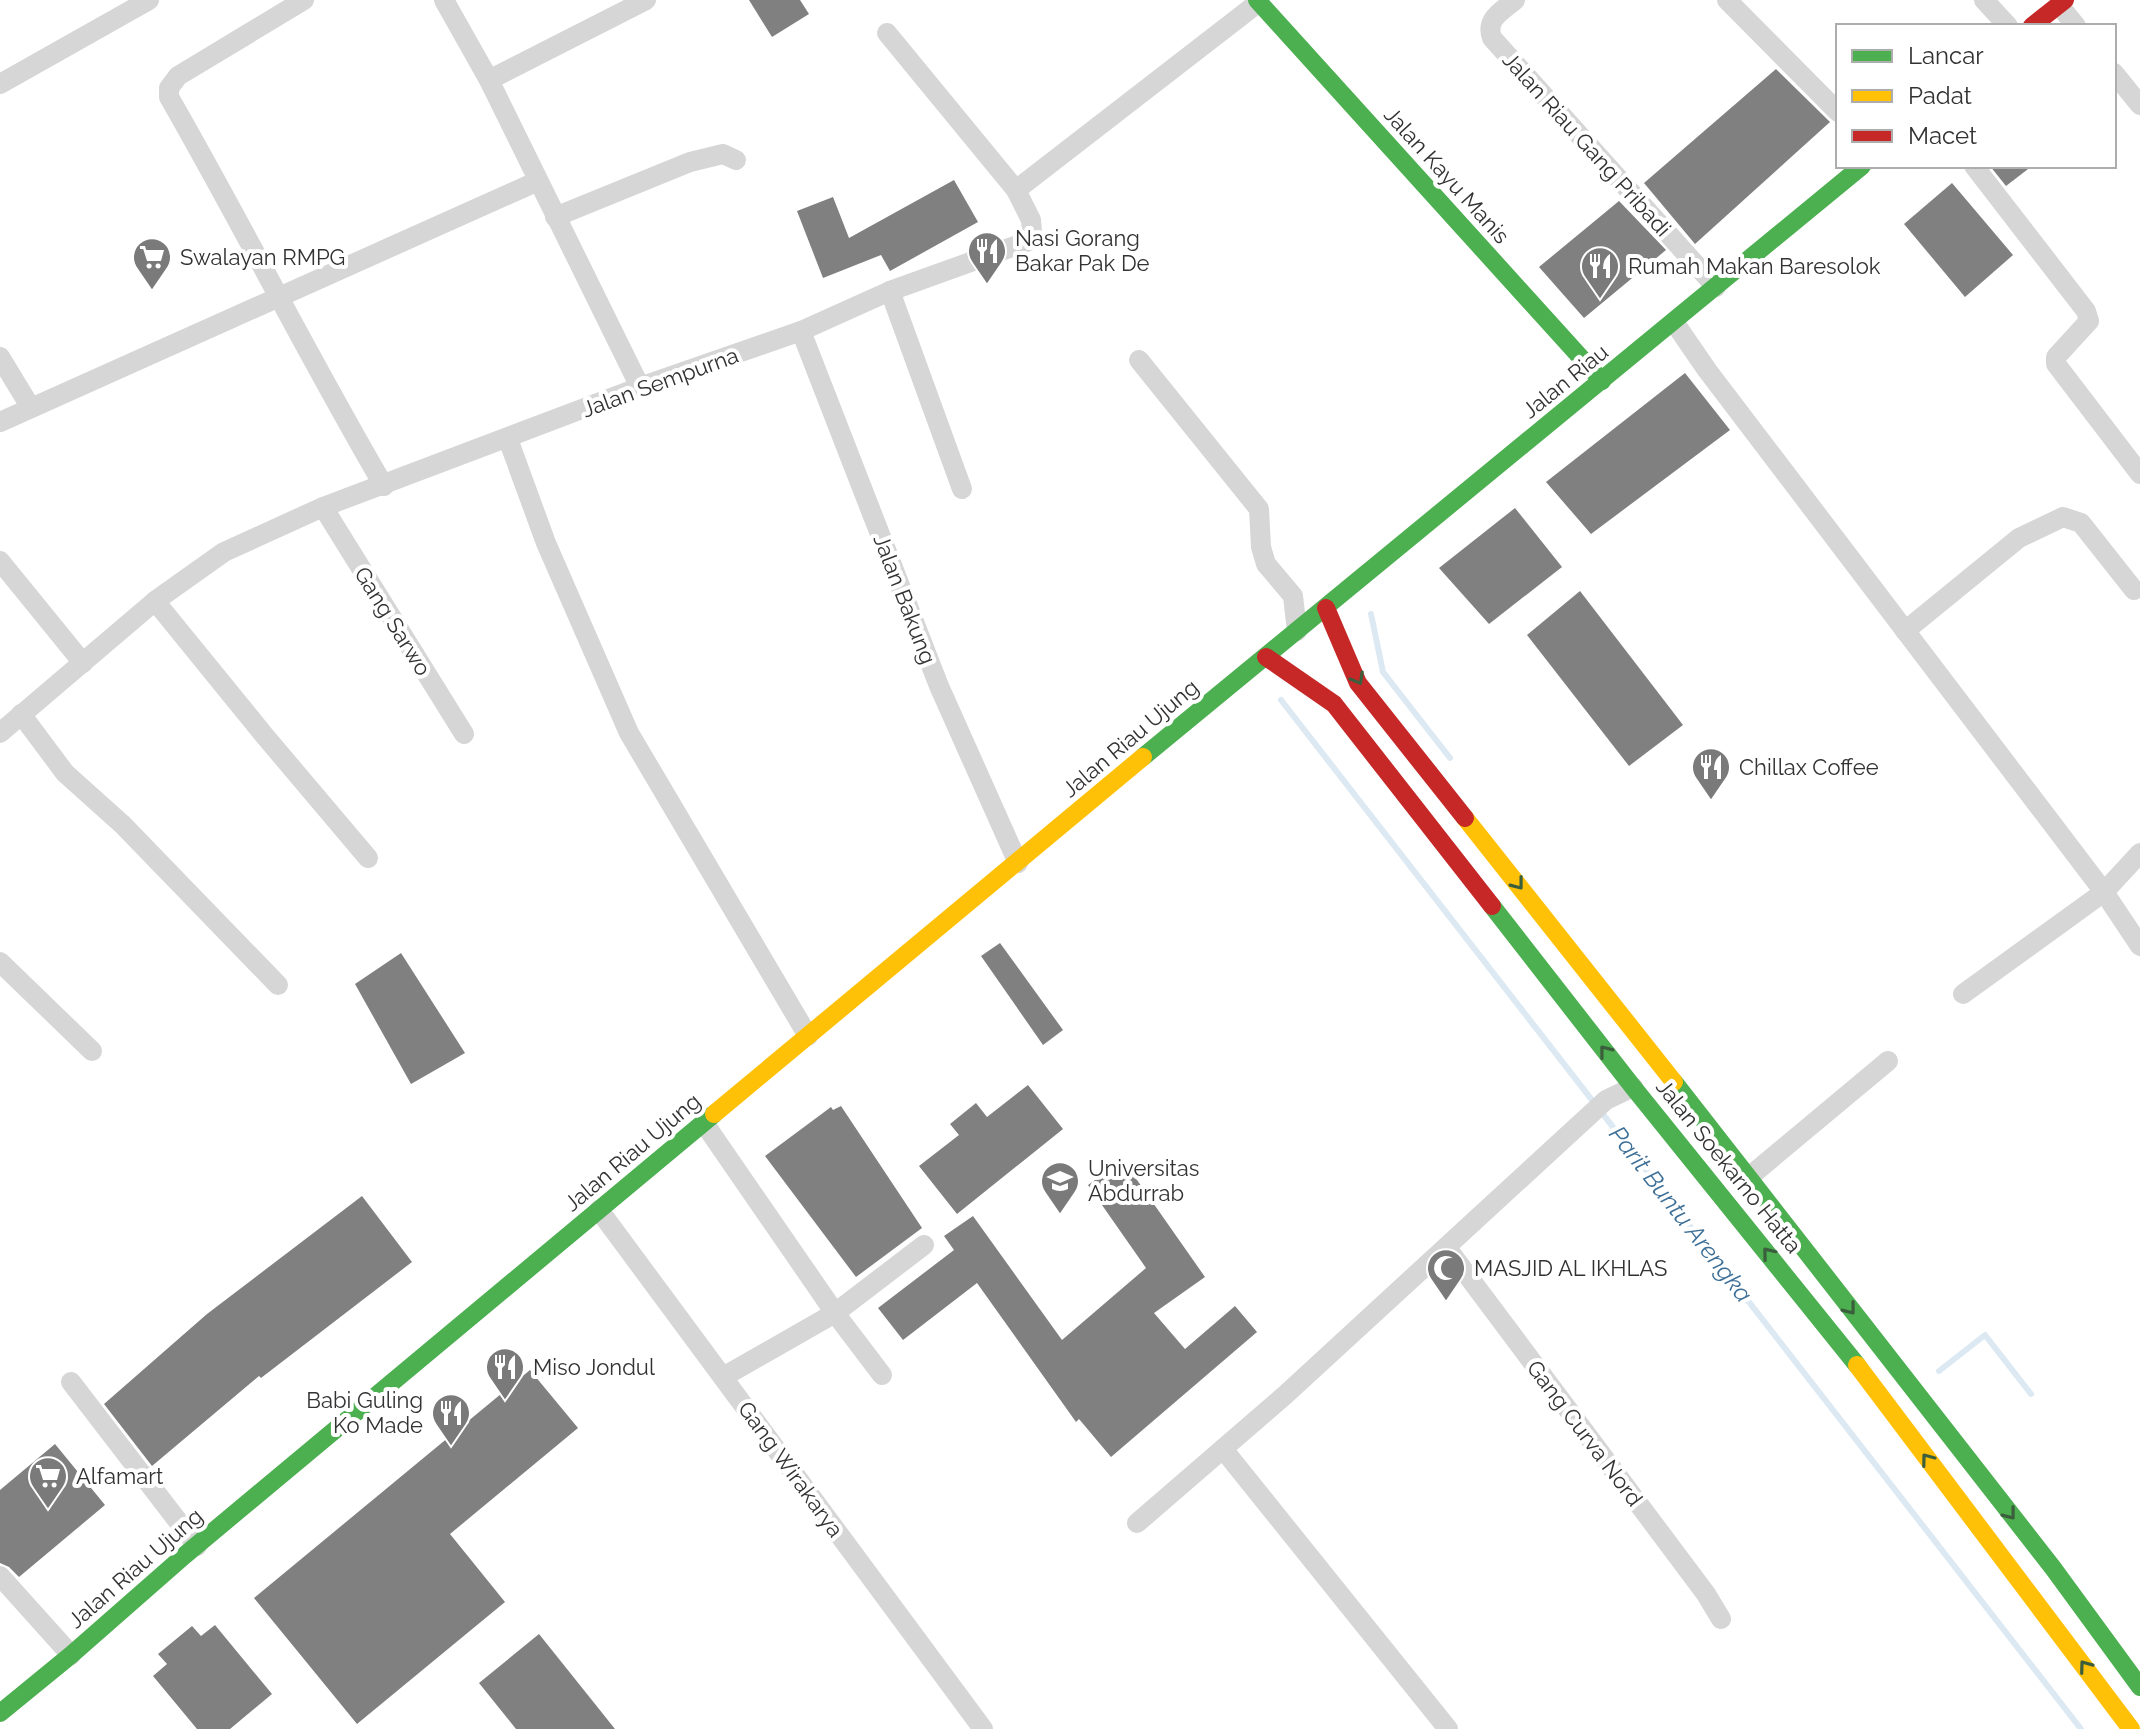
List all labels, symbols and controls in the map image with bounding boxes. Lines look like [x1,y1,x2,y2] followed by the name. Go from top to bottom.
[1836,24,2116,168] legend
[1908,41,1984,70] text: Lancar
[1498,47,1676,241] street label: Jalan Riau Gang Pribadi
[1908,81,1972,110] text: Padat
[1379,101,1515,249] street label: Jalan Kayu Manis
[1908,121,1977,150] text: Macet
[1015,225,1150,276] place label: Nasi Gorang Bakar Pak De
[966,230,1008,285] restaurant icon: Nasi Gorang Bakar Pak De
[131,236,173,291] supermarket icon: Swalayan RMPG
[180,244,345,270] place label: Swalayan RMPG
[1579,245,1621,300] restaurant icon: Rumah Makan Baresolok
[1628,253,1881,279] place label: Rumah Makan Baresolok
[1517,339,1613,423] street label: Jalan Riau
[578,342,742,422] street label: Jalan Sempurna
[868,531,942,667] street label: Jalan Bakung
[349,562,437,680] street label: Gang Sarwo
[1348,671,1363,685] one-way arrow
[1057,674,1203,802] street label: Jalan Riau Ujung
[1690,746,1732,801] restaurant icon: Chillax Coffee
[1739,754,1879,780] place label: Chillax Coffee
[1508,875,1522,890] one-way arrow
[1601,1045,1615,1060] one-way arrow
[1651,1074,1807,1258] street label: Jalan Soekarno Hatta
[559,1088,705,1216] street label: Jalan Riau Ujung
[1603,1120,1759,1308] water label: Parit Buntu Arengka
[1088,1155,1199,1206] place label: Universitas Abdurrab
[1039,1160,1081,1215] school or university icon: Universitas Abdurrab
[1425,1247,1467,1302] mosque icon: MASJID AL IKHLAS
[1764,1248,1778,1263] one-way arrow
[1474,1255,1667,1281] place label: MASJID AL IKHLAS
[1840,1300,1854,1315] one-way arrow
[484,1346,526,1401] restaurant icon: Miso Jondul
[533,1354,655,1380] place label: Miso Jondul
[1522,1355,1648,1511] street label: Gang Curva Nord
[306,1387,423,1438] place label: Babi Guling Ko Made
[430,1392,472,1447] restaurant icon: Babi Guling Ko Made
[733,1396,849,1542] street label: Gang Wirakarya
[1923,1453,1937,1468] one-way arrow
[27,1455,69,1510] supermarket icon: Alfamart
[76,1463,164,1489] place label: Alfamart
[63,1503,207,1633] street label: Jalan Riau Ujung
[2001,1505,2015,1520] one-way arrow
[2080,1660,2095,1674] one-way arrow

